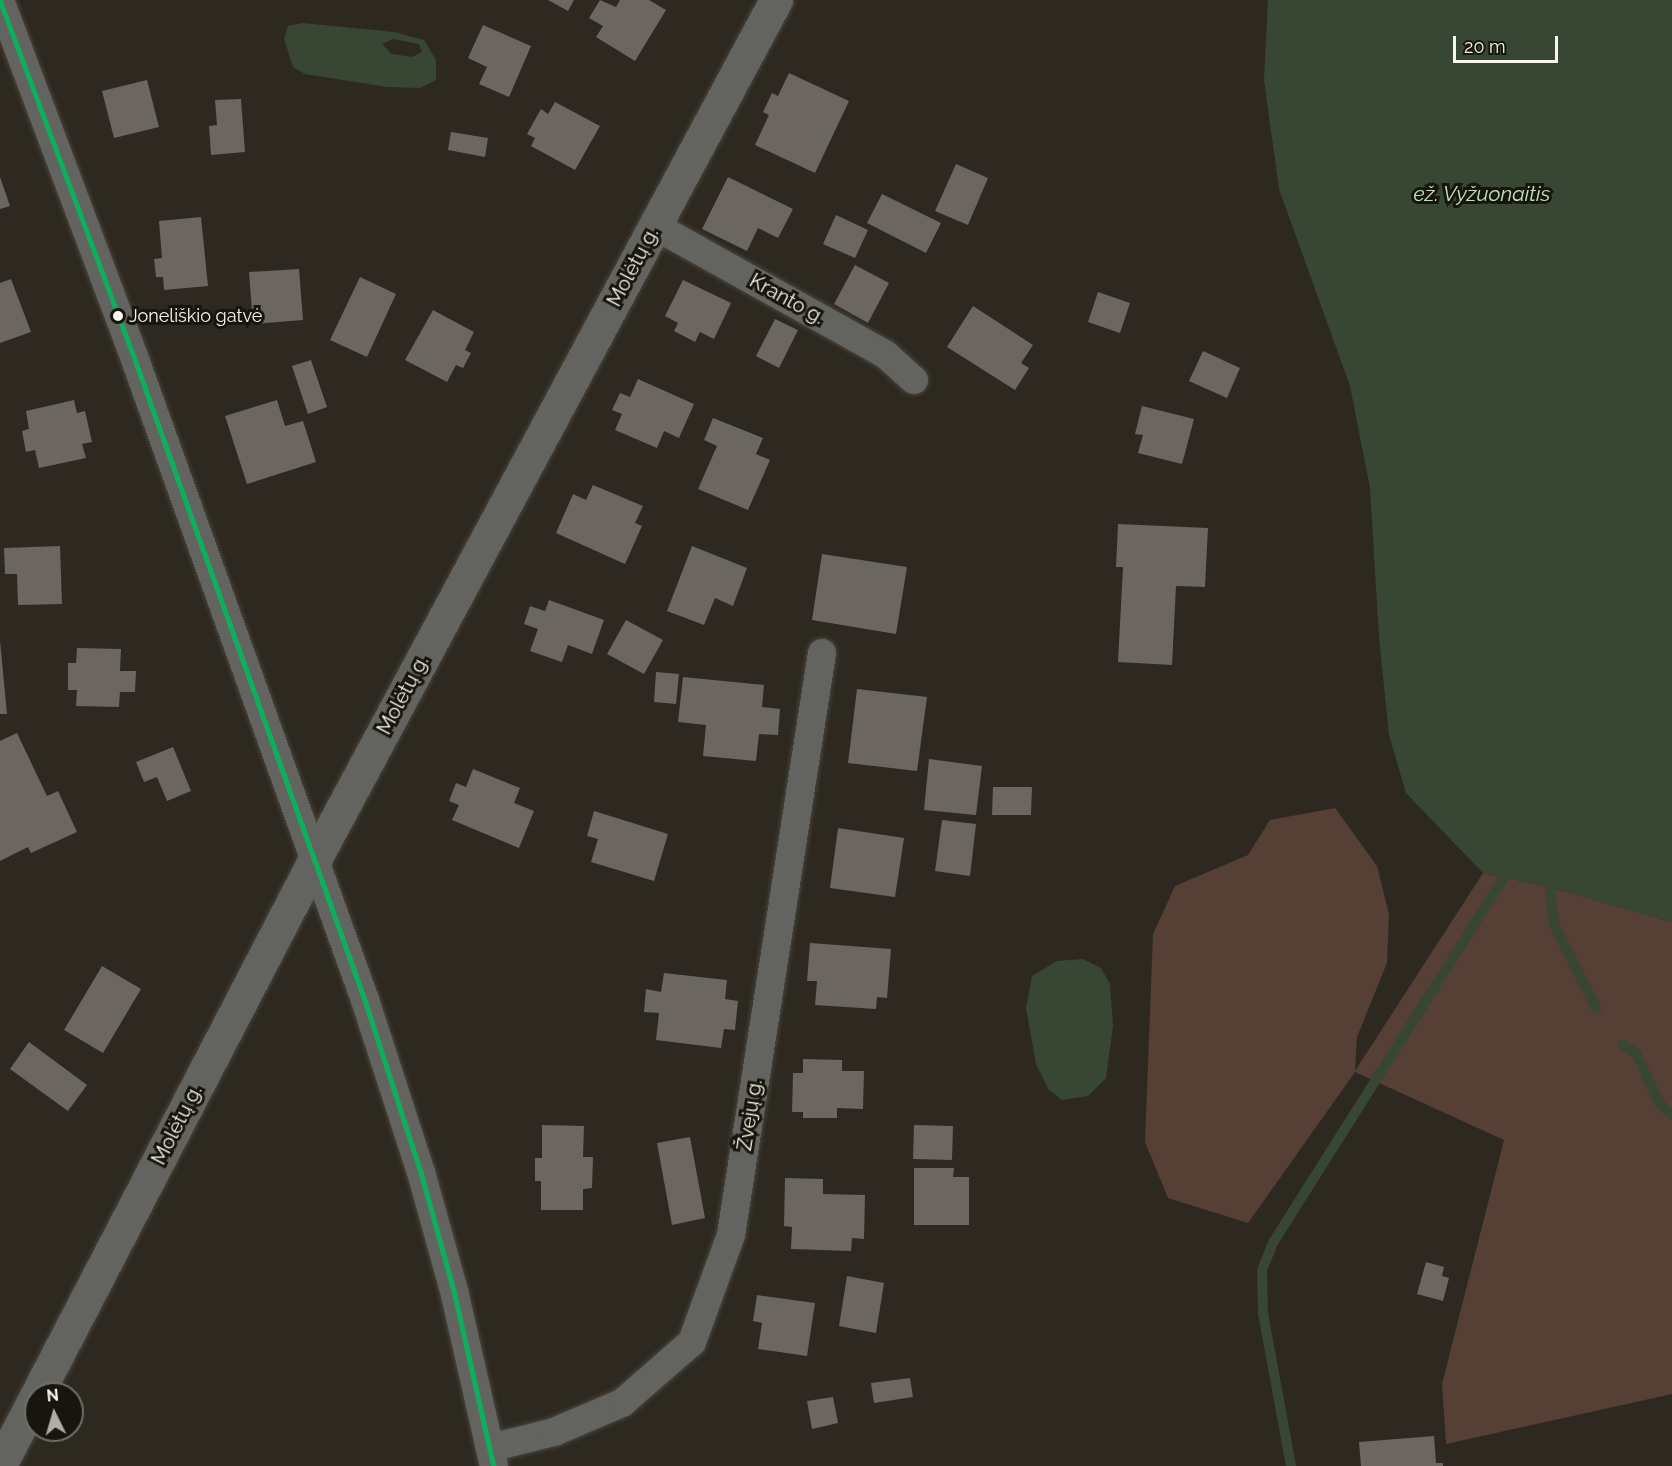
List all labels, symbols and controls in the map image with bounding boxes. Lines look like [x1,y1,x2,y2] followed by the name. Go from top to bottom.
[1456,24,1561,62] scale bar
[1464,36,1506,57] text: 20 m
[1413,181,1551,207] water label: ež. Vyžuonaitis
[602,223,664,311] street label: Molėtų g.
[745,269,829,329] street label: Kranto g.
[129,305,262,327] place label: Joneliškio gatvė
[112,310,124,322] marker: Joneliškio gatvė
[372,651,434,739] street label: Molėtų g.
[733,1078,767,1152] street label: Žvejų g.
[147,1081,207,1169] street label: Molėtų g.
[24,1382,84,1442] north arrow
[46,1386,59,1406] text: N

